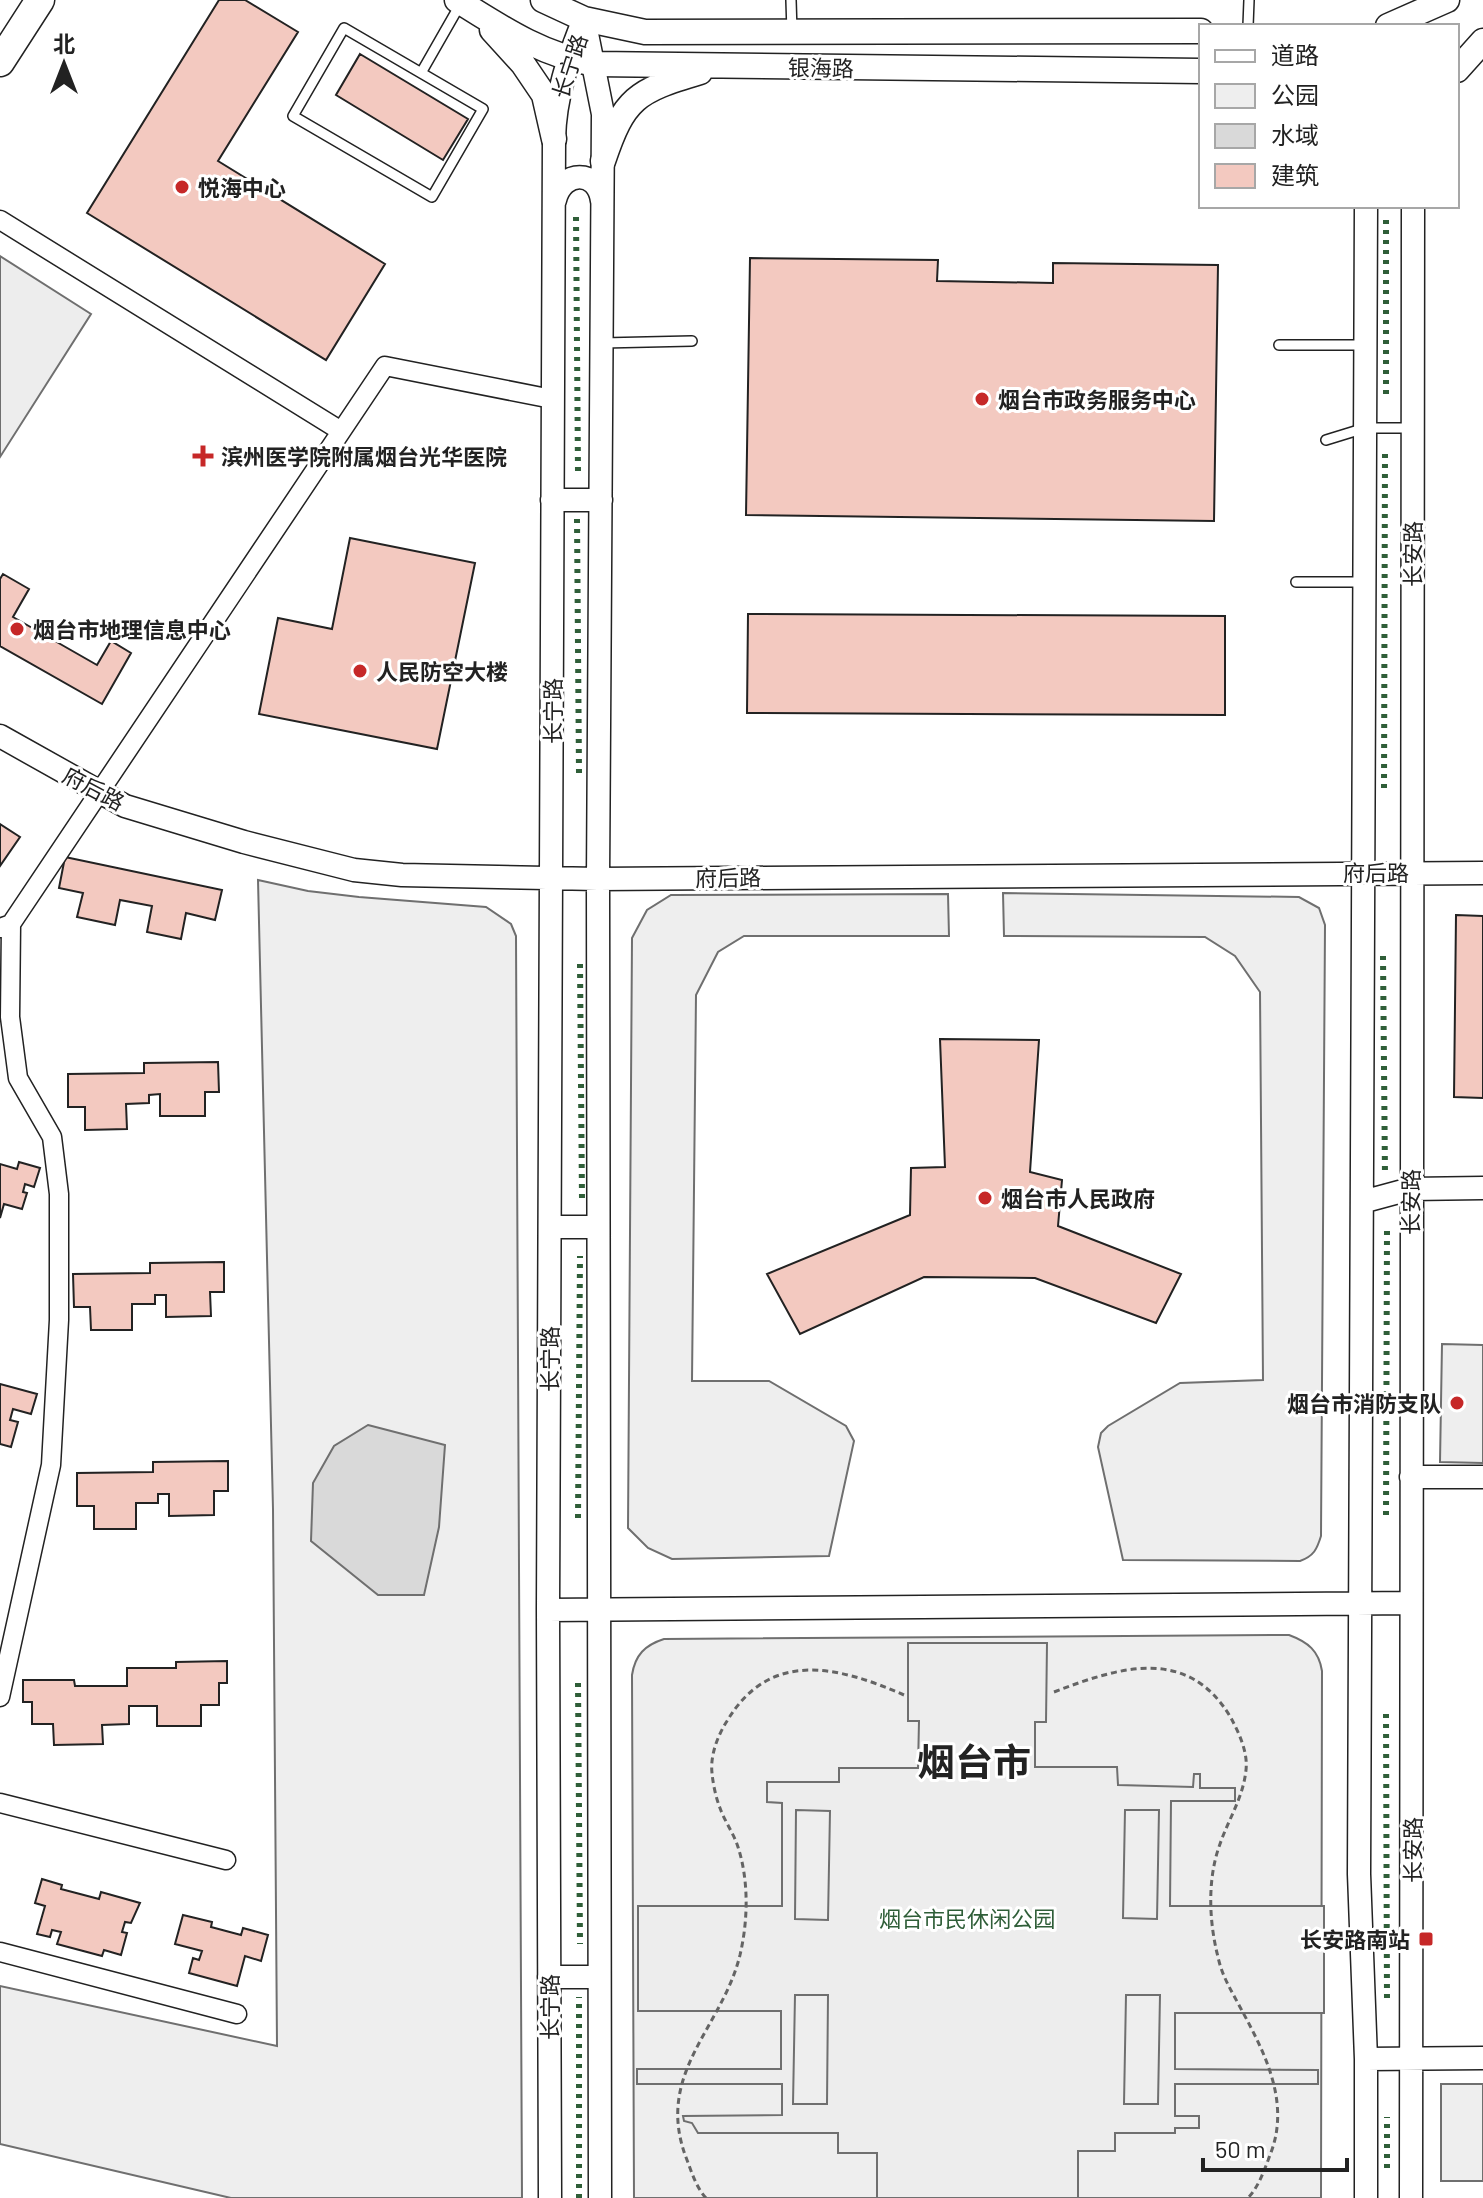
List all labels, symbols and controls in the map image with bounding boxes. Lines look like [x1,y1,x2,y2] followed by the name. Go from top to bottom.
[24,24,104,104] north arrow
[1199,24,1459,208] legend
[53,30,75,56] text: 北
[546,31,592,101] street label: 长宁路
[1271,40,1319,69] text: 道路
[788,53,854,81] street label: 银海路
[1271,80,1319,109] text: 公园
[1271,120,1319,149] text: 水域
[1271,160,1319,189] text: 建筑
[198,174,286,200] place label: 悦海中心
[173,178,191,196] marker: 悦海中心
[998,386,1196,412] place label: 烟台市政务服务中心
[973,390,991,408] marker: 烟台市政务服务中心
[221,443,507,469] place label: 滨州医学院附属烟台光华医院
[192,445,214,467] marker: 滨州医学院附属烟台光华医院
[1399,521,1425,587] street label: 长安路
[33,616,231,642] place label: 烟台市地理信息中心
[8,620,26,638] marker: 烟台市地理信息中心
[376,658,508,684] place label: 人民防空大楼
[351,662,369,680] marker: 人民防空大楼
[539,678,565,744] street label: 长宁路
[59,761,129,815] street label: 府后路
[1343,859,1409,885] street label: 府后路
[695,863,761,891] street label: 府后路
[1397,1169,1423,1235] street label: 长安路
[1001,1185,1155,1211] place label: 烟台市人民政府
[976,1189,994,1207] marker: 烟台市人民政府
[536,1326,562,1392] street label: 长宁路
[1287,1390,1441,1416] place label: 烟台市消防支队
[1448,1394,1466,1412] marker: 烟台市消防支队
[917,1738,1031,1784] district label: 烟台市
[1399,1817,1425,1883] street label: 长安路
[879,1905,1055,1931] park label: 烟台市民休闲公园
[1300,1926,1410,1952] place label: 长安路南站
[1417,1930,1435,1948] marker: 长安路南站
[536,1974,562,2040] street label: 长宁路
[1203,2122,1347,2172] scale bar
[1215,2134,1266,2163] text: 50 m

